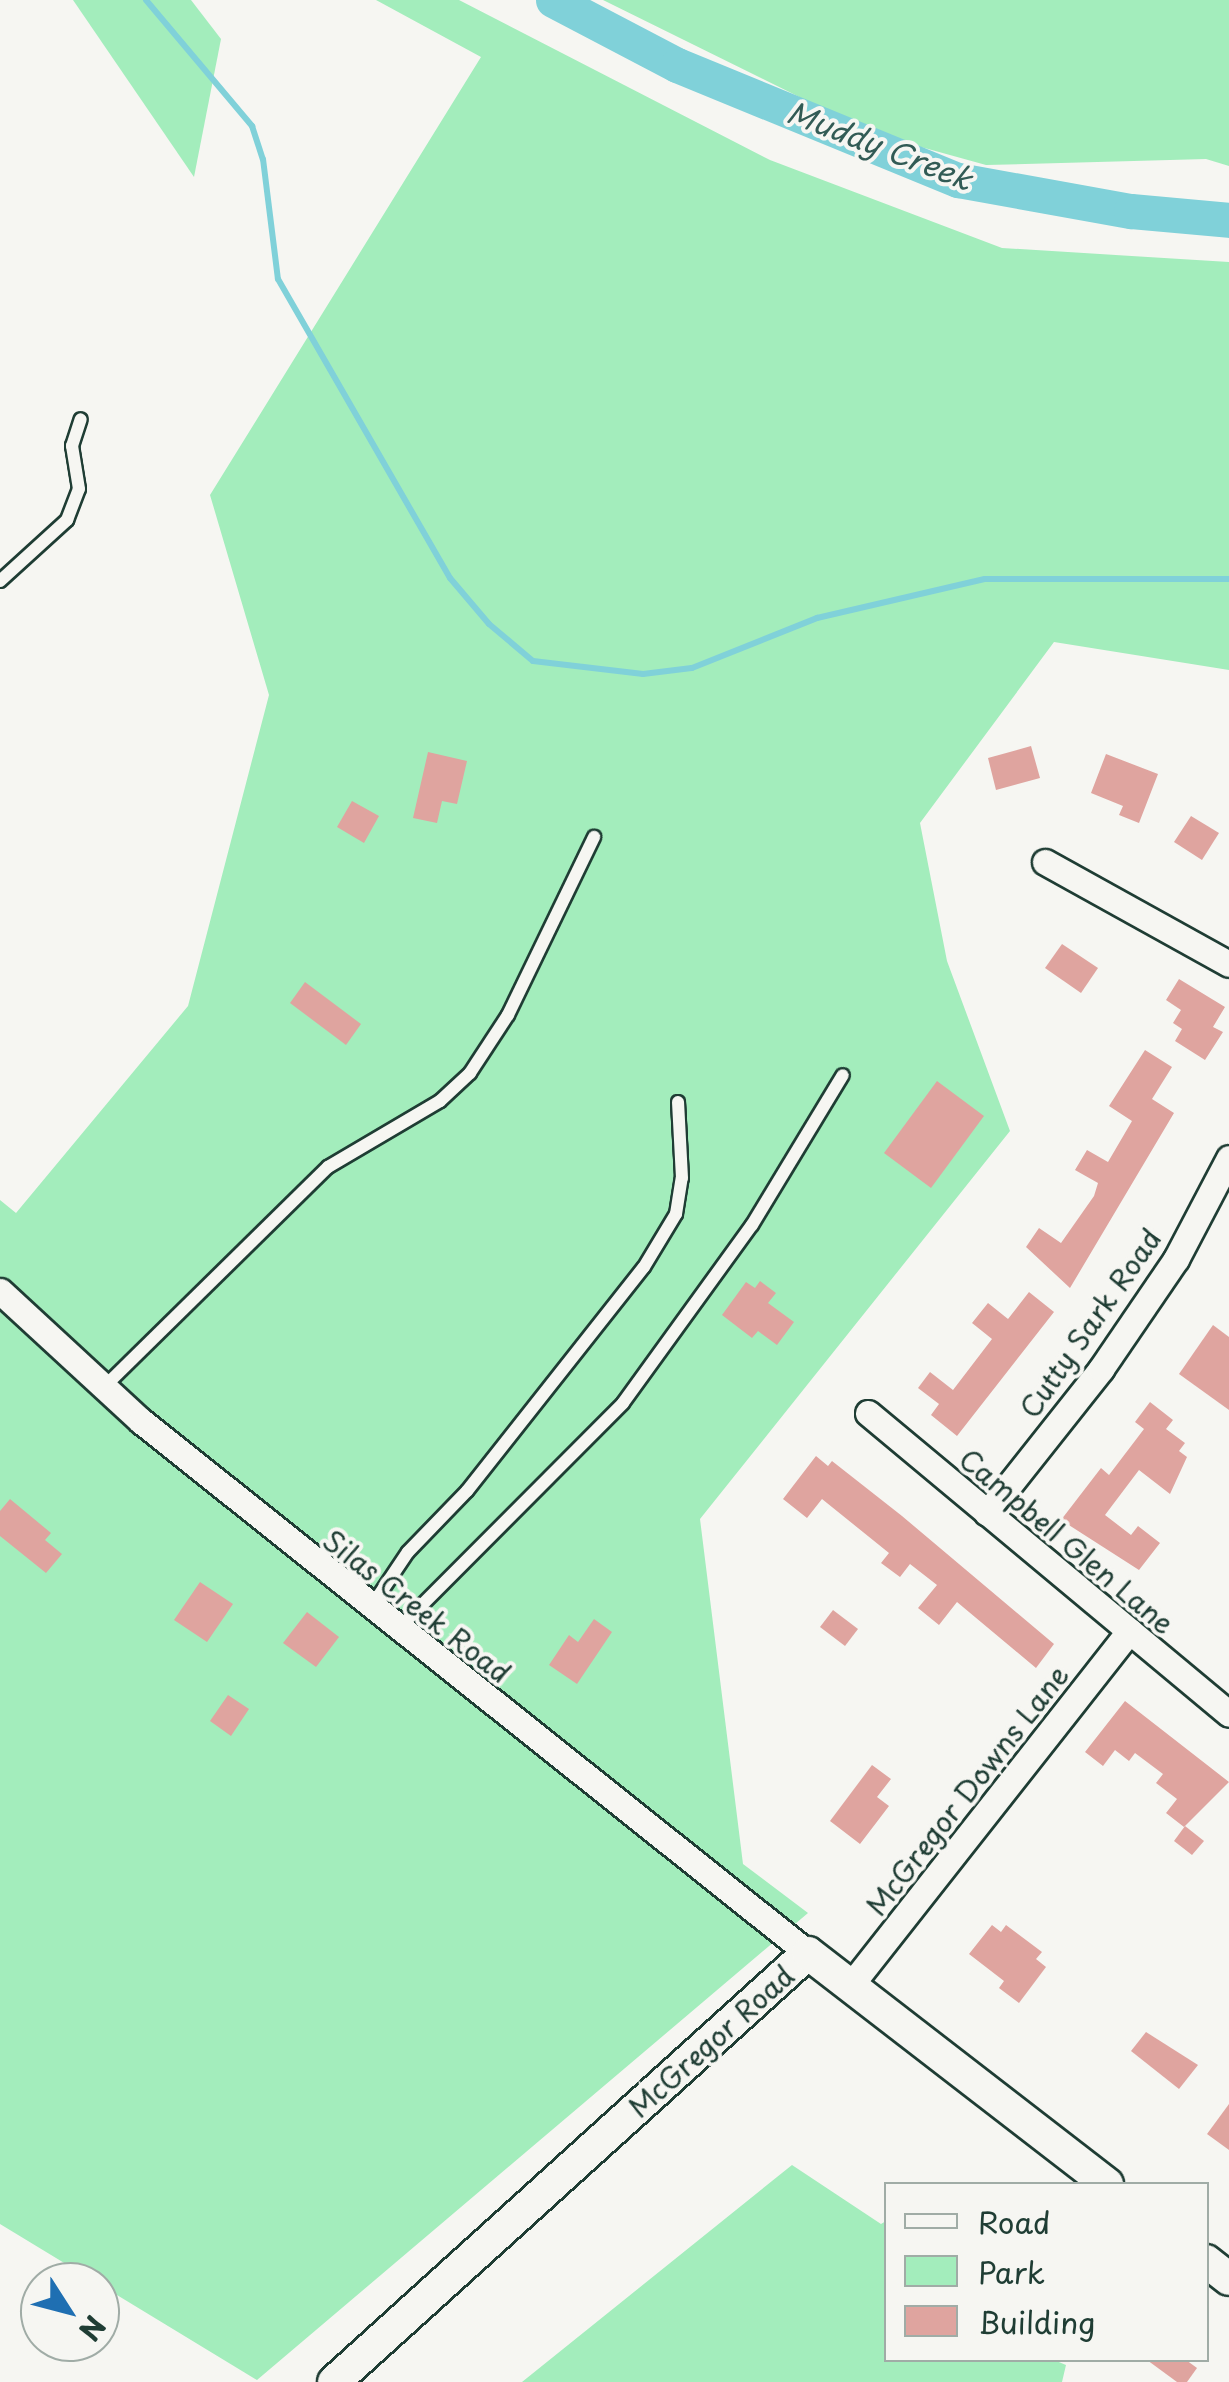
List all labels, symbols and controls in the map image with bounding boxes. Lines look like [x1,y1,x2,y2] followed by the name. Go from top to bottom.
[783,93,977,197] water label: Muddy Creek
[1012,1221,1168,1425] street label: Cutty Sark Road
[952,1440,1182,1642] street label: Campbell Glen Lane
[315,1521,519,1691] street label: Silas Creek Road
[859,1659,1075,1921] street label: McGregor Downs Lane
[622,1958,800,2124] street label: McGregor Road
[884,2182,1209,2362] legend
[978,2199,1051,2244] text: Road
[978,2249,1045,2294] text: Park
[20,2262,120,2362] north arrow
[978,2299,1095,2344] text: Building
[69,2307,117,2350] text: N

